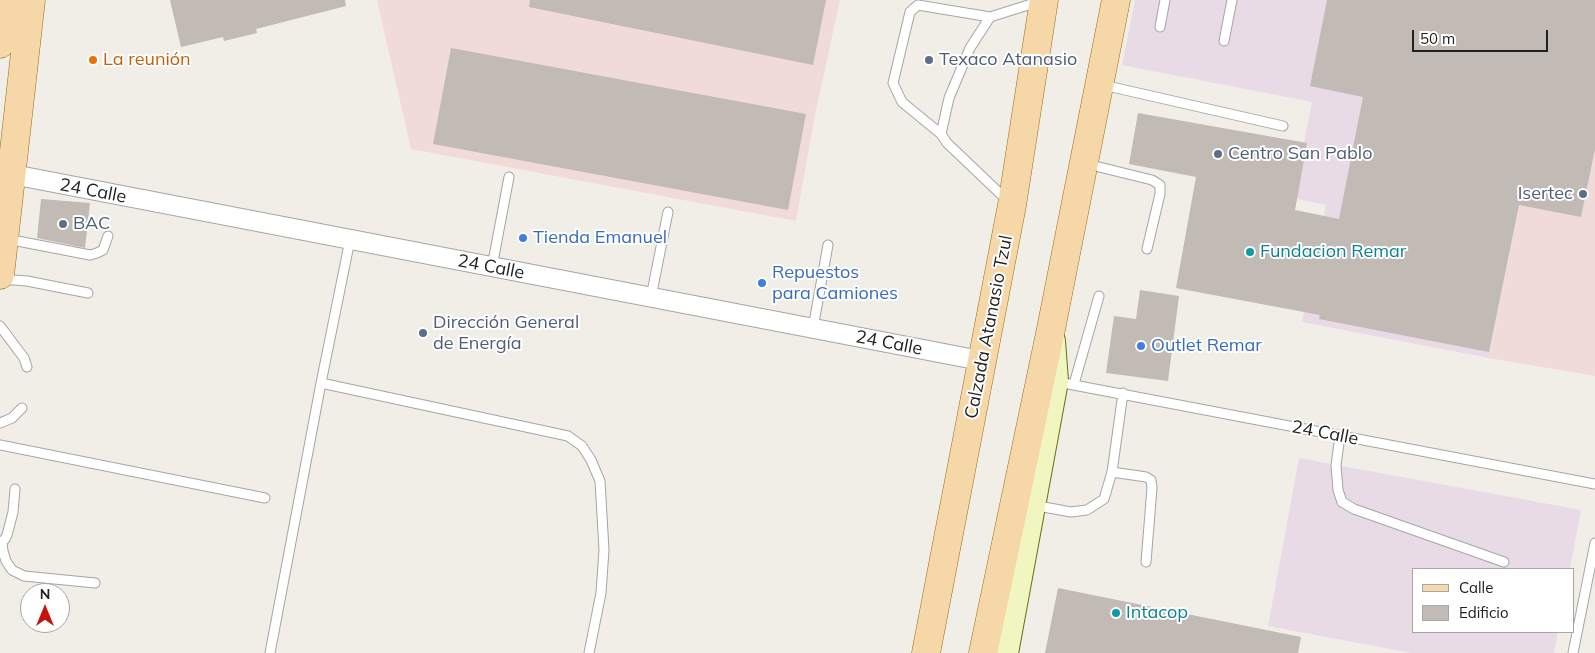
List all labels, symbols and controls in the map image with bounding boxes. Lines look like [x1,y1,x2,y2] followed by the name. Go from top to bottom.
[1415,20,1551,52] scale bar
[1420,29,1455,48] text: 50 m
[103,49,191,71] place label: La reunión
[939,49,1077,71] place label: Texaco Atanasio
[87,54,99,66] marker: La reunión
[923,54,935,66] marker: Texaco Atanasio
[1228,143,1372,165] place label: Centro San Pablo
[1212,148,1224,160] marker: Centro San Pablo
[58,174,128,208] street label: 24 Calle
[1518,183,1573,205] place label: Isertec
[1577,188,1589,200] marker: Isertec
[73,213,110,235] place label: BAC
[57,218,69,230] marker: BAC
[533,227,667,249] place label: Tienda Emanuel
[517,232,529,244] marker: Tienda Emanuel
[961,233,1017,421] street label: Calzada Atanasio Tzul
[1260,241,1406,263] place label: Fundacion Remar
[1244,246,1256,258] marker: Fundacion Remar
[456,250,526,284] street label: 24 Calle
[772,262,898,304] place label: Repuestos para Camiones
[756,277,768,289] marker: Repuestos para Camiones
[433,312,579,354] place label: Dirección General de Energía
[854,326,924,360] street label: 24 Calle
[417,327,429,339] marker: Dirección General de Energía
[1151,335,1262,357] place label: Outlet Remar
[1135,340,1147,352] marker: Outlet Remar
[1290,416,1360,450] street label: 24 Calle
[1412,568,1575,633] legend
[1459,578,1493,597] text: Calle
[20,583,70,633] north arrow
[40,585,50,603] text: N
[1126,602,1188,624] place label: Intacop
[1459,603,1509,622] text: Edificio
[1110,607,1122,619] marker: Intacop

